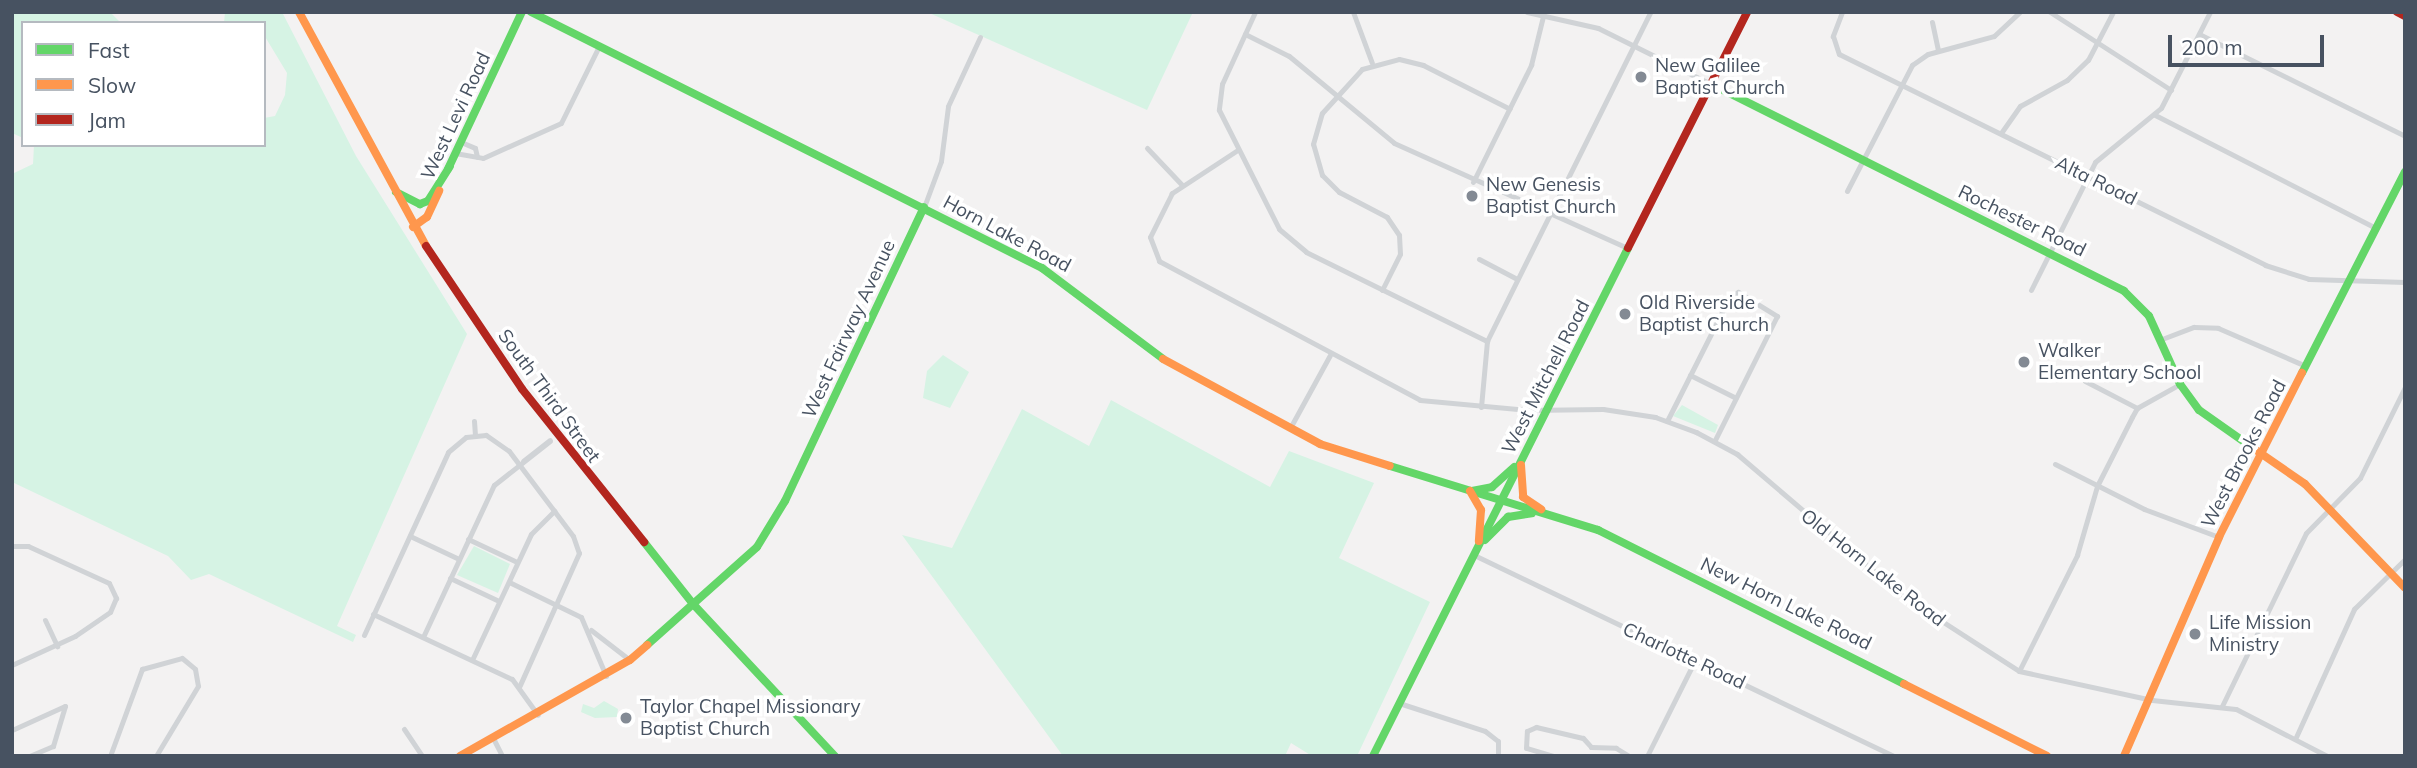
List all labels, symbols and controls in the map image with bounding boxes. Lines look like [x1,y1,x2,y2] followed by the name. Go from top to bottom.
[21,21,266,147] legend
[2172,21,2328,65] scale bar
[2181,34,2243,60] text: 200 m
[88,37,130,63] text: Fast
[417,49,495,183] street label: West Levi Road
[1655,55,1785,99] place label: New Galilee Baptist Church
[1633,69,1649,85] marker: New Galilee Baptist Church
[88,72,136,98] text: Slow
[88,107,126,133] text: Jam
[2051,151,2141,211] street label: Alta Road
[1486,174,1616,218] place label: New Genesis Baptist Church
[1954,180,2090,262] street label: Rochester Road
[1464,188,1480,204] marker: New Genesis Baptist Church
[939,191,1075,277] street label: Horn Lake Road
[798,236,900,422] street label: West Fairway Avenue
[1639,292,1769,336] place label: Old Riverside Baptist Church
[1497,296,1595,458] street label: West Mitchell Road
[1617,306,1633,322] marker: Old Riverside Baptist Church
[493,325,605,467] street label: South Third Street
[2038,340,2201,384] place label: Walker Elementary School
[2016,354,2032,370] marker: Walker Elementary School
[2197,376,2291,532] street label: West Brooks Road
[1796,504,1950,632] street label: Old Horn Lake Road
[1697,553,1875,655] street label: New Horn Lake Road
[2209,612,2312,656] place label: Life Mission Ministry
[1619,618,1749,694] street label: Charlotte Road
[2187,626,2203,642] marker: Life Mission Ministry
[640,696,861,740] place label: Taylor Chapel Missionary Baptist Church
[618,710,634,726] marker: Taylor Chapel Missionary Baptist Church

